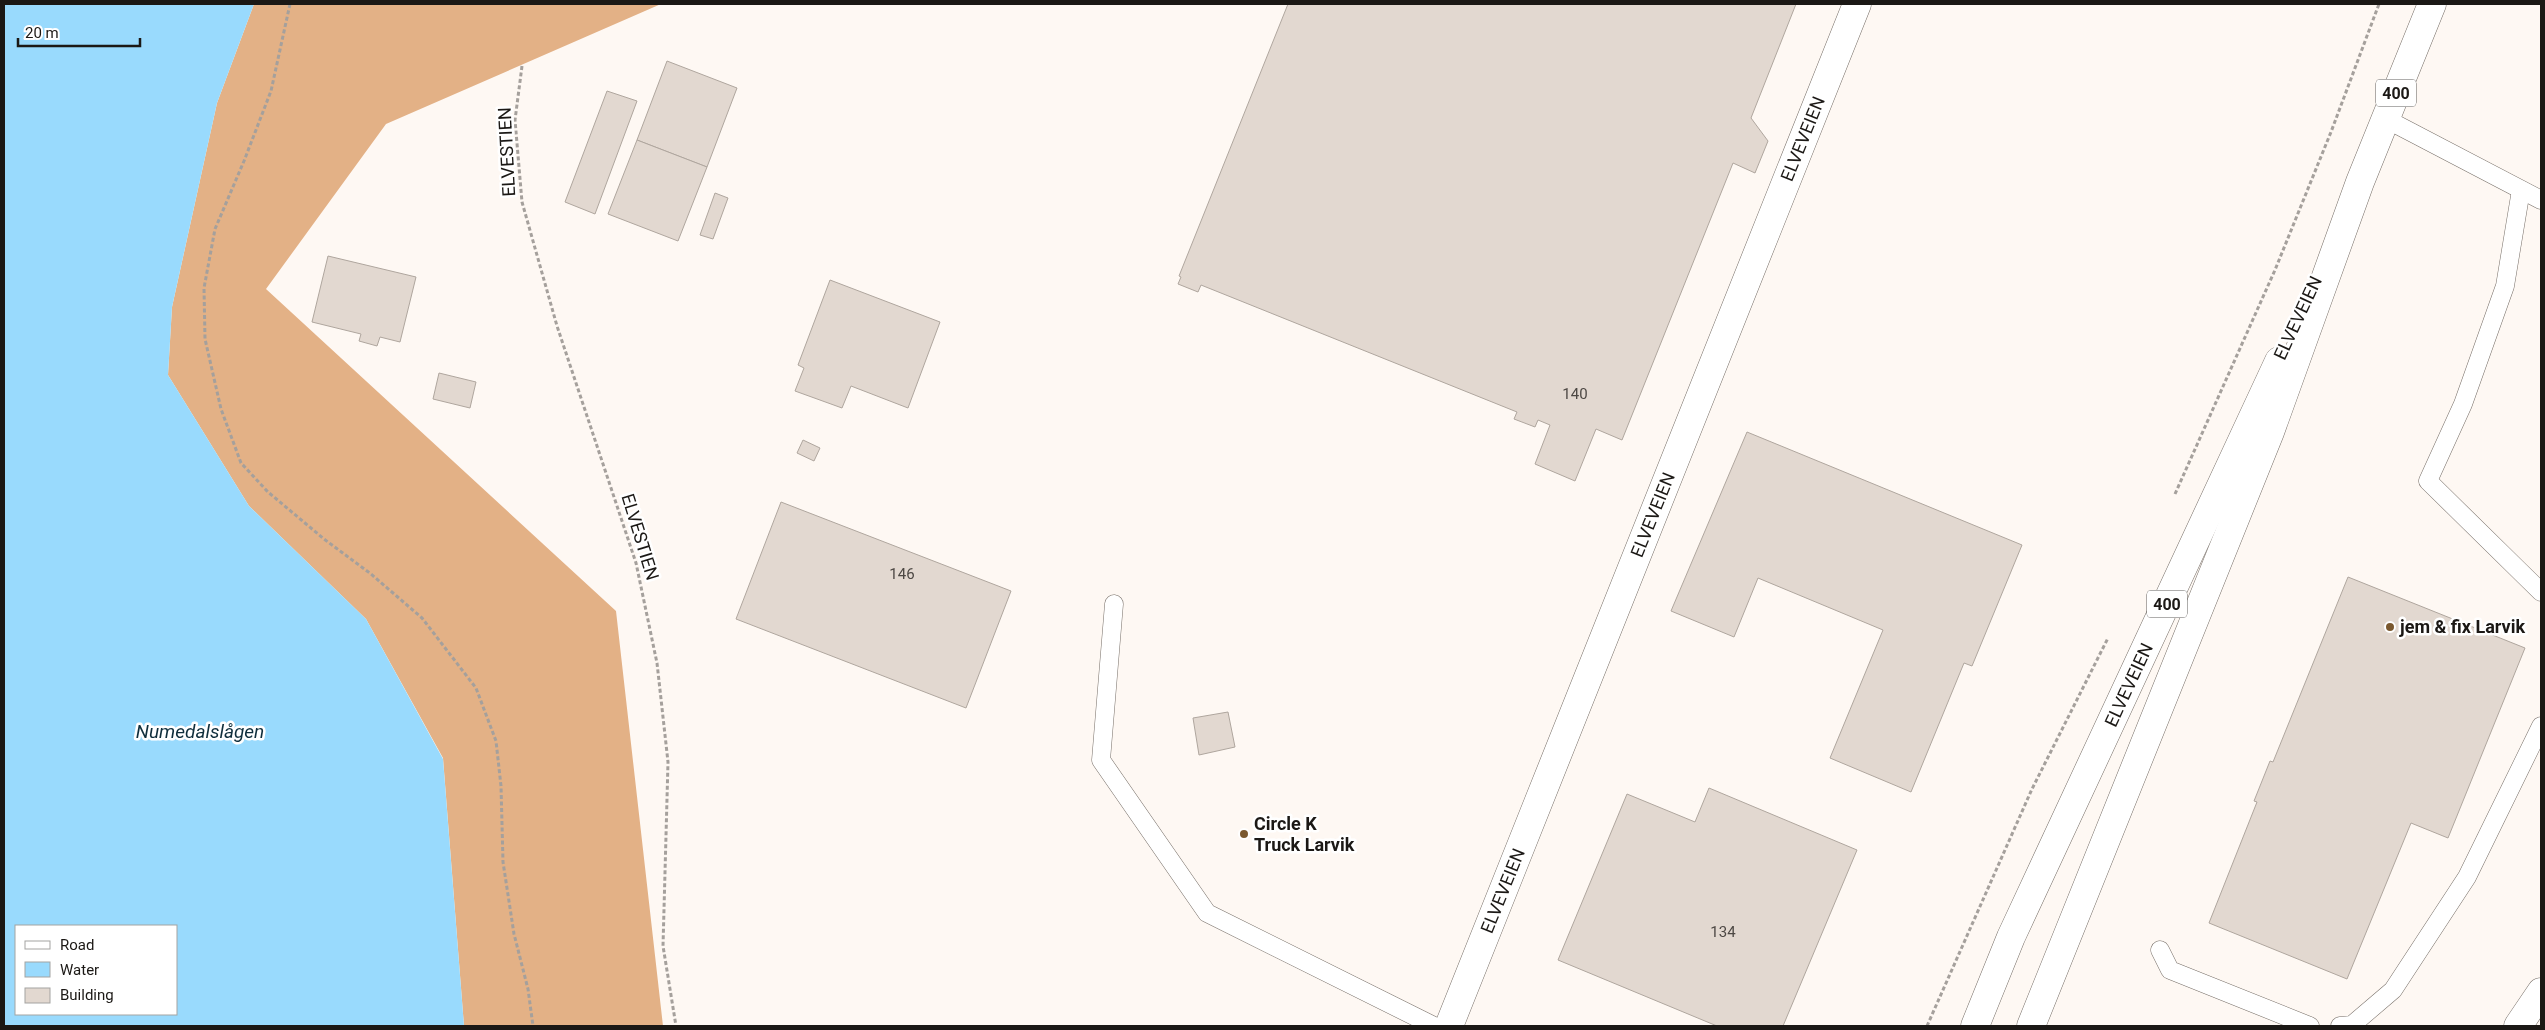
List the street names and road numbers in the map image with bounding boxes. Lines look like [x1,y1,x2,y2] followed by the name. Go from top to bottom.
[2376,80,2416,106] road number: 400
[1776,93,1829,184] street label: ELVEVEIEN
[494,107,519,197] street label: ELVESTIEN
[2269,273,2326,363] street label: ELVEVEIEN
[1626,469,1679,560] street label: ELVEVEIEN
[617,491,664,583] street label: ELVESTIEN
[2147,590,2187,618] road number: 400
[2100,640,2157,730] street label: ELVEVEIEN
[1476,845,1529,936] street label: ELVEVEIEN

